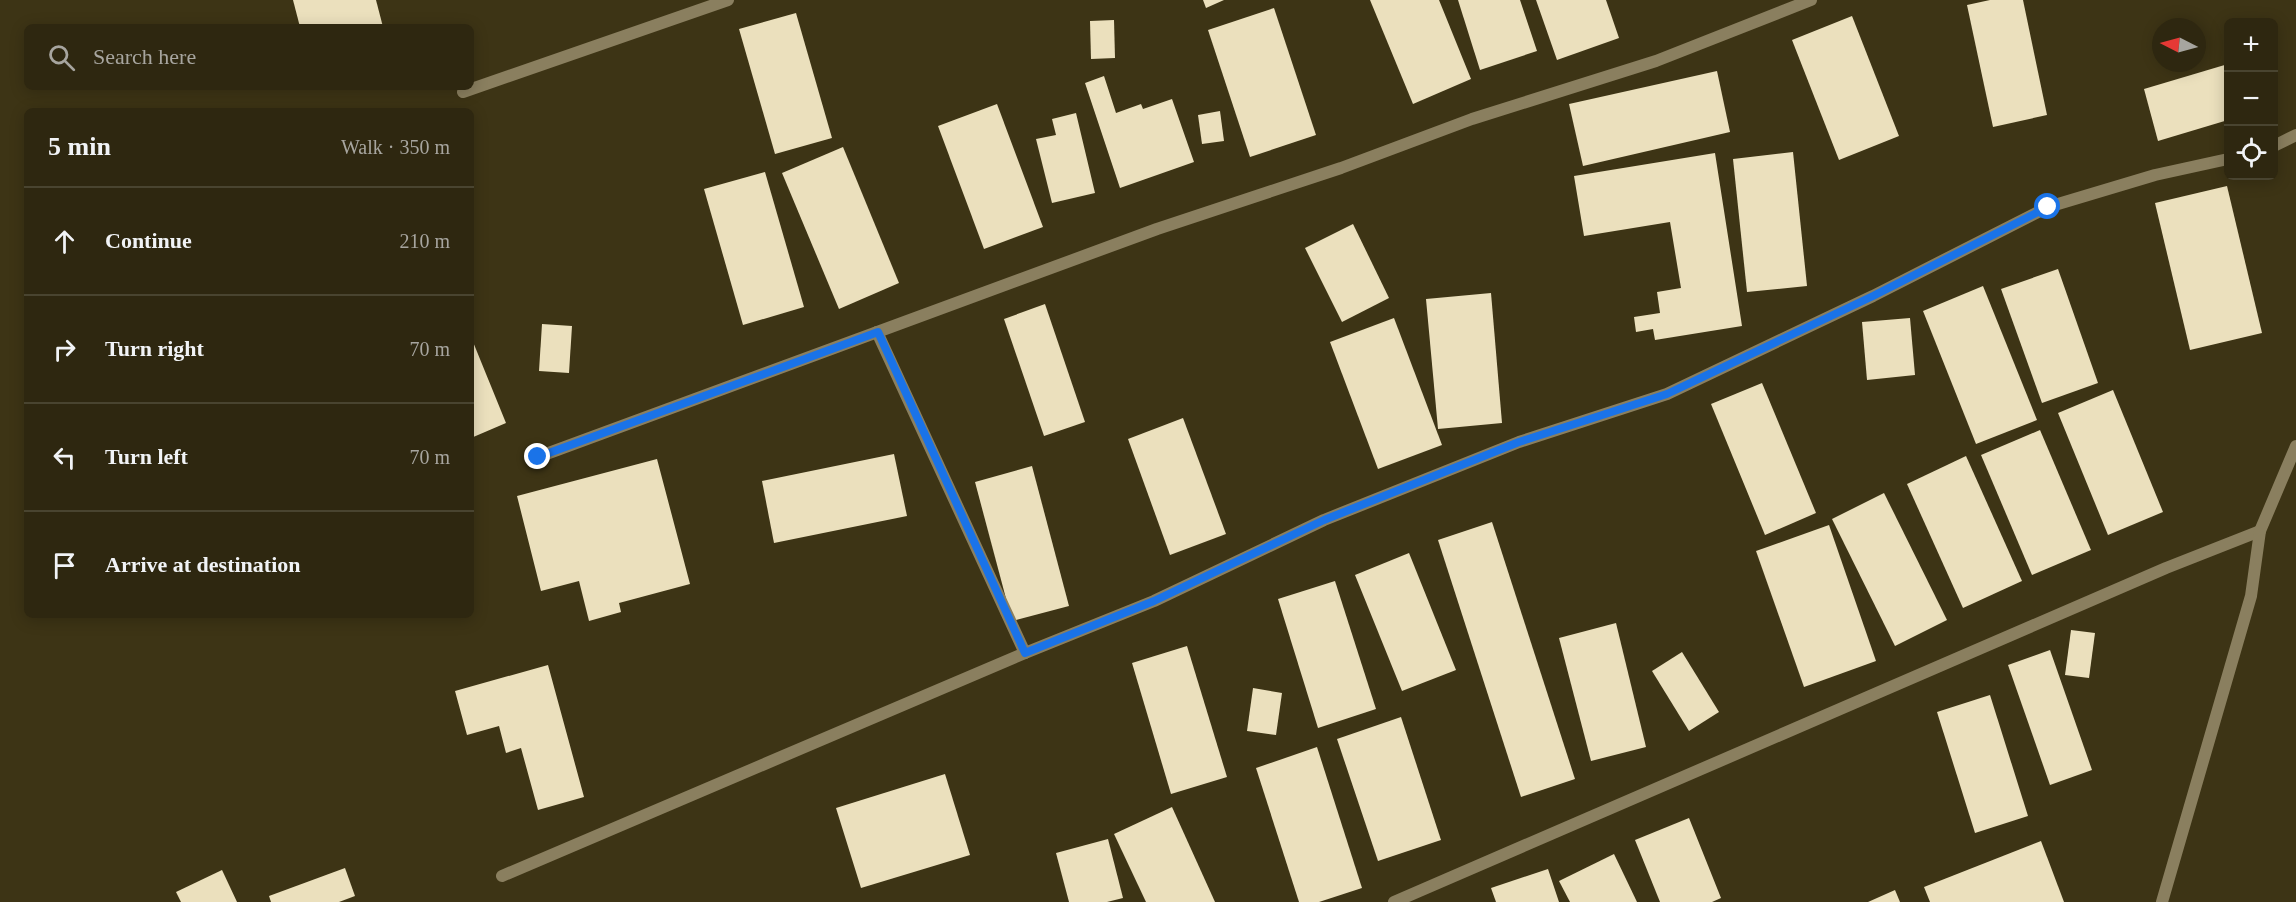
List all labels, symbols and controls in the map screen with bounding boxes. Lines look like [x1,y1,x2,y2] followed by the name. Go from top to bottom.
[2152,18,2206,72] north arrow
[2224,18,2278,180] map controls
[2224,18,2278,72] button: +
[24,24,474,90] search box
[45,41,78,74] icon: search
[93,44,196,69] text: Search here
[2224,72,2278,126] button: −
[2224,126,2278,180] button: locate
[48,132,111,161] text: 5 min
[341,136,450,158] text: Walk · 350 m
[2034,193,2060,219] route start
[48,225,81,258] icon: ahead
[105,228,192,253] text: Continue
[399,230,450,252] text: 210 m
[48,333,81,366] icon: right
[105,336,204,361] text: Turn right
[409,338,450,360] text: 70 m
[48,441,81,474] icon: left
[524,443,550,469] route end
[105,444,188,469] text: Turn left
[409,446,450,468] text: 70 m
[48,549,81,582] icon: arrive
[105,552,301,577] text: Arrive at destination

